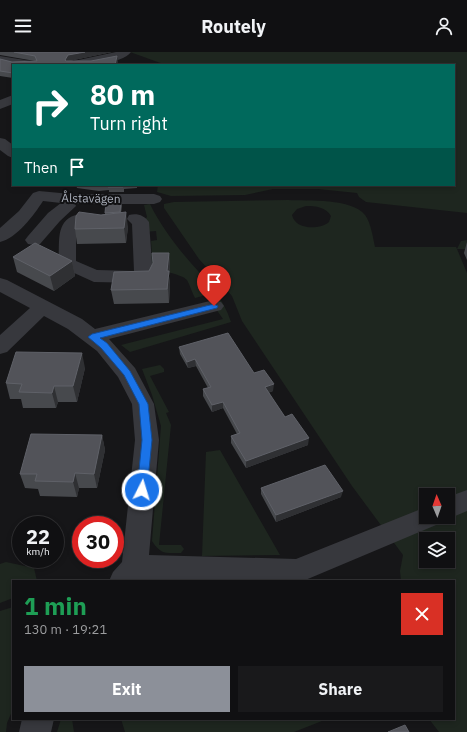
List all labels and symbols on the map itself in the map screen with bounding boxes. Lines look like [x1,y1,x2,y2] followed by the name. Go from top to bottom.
[61,190,121,206] street label: Ålstavägen
[197,265,231,306] pin
[121,469,163,511] position arrow
[419,488,455,524] north arrow
[72,516,124,568] speed limit sign: 30

